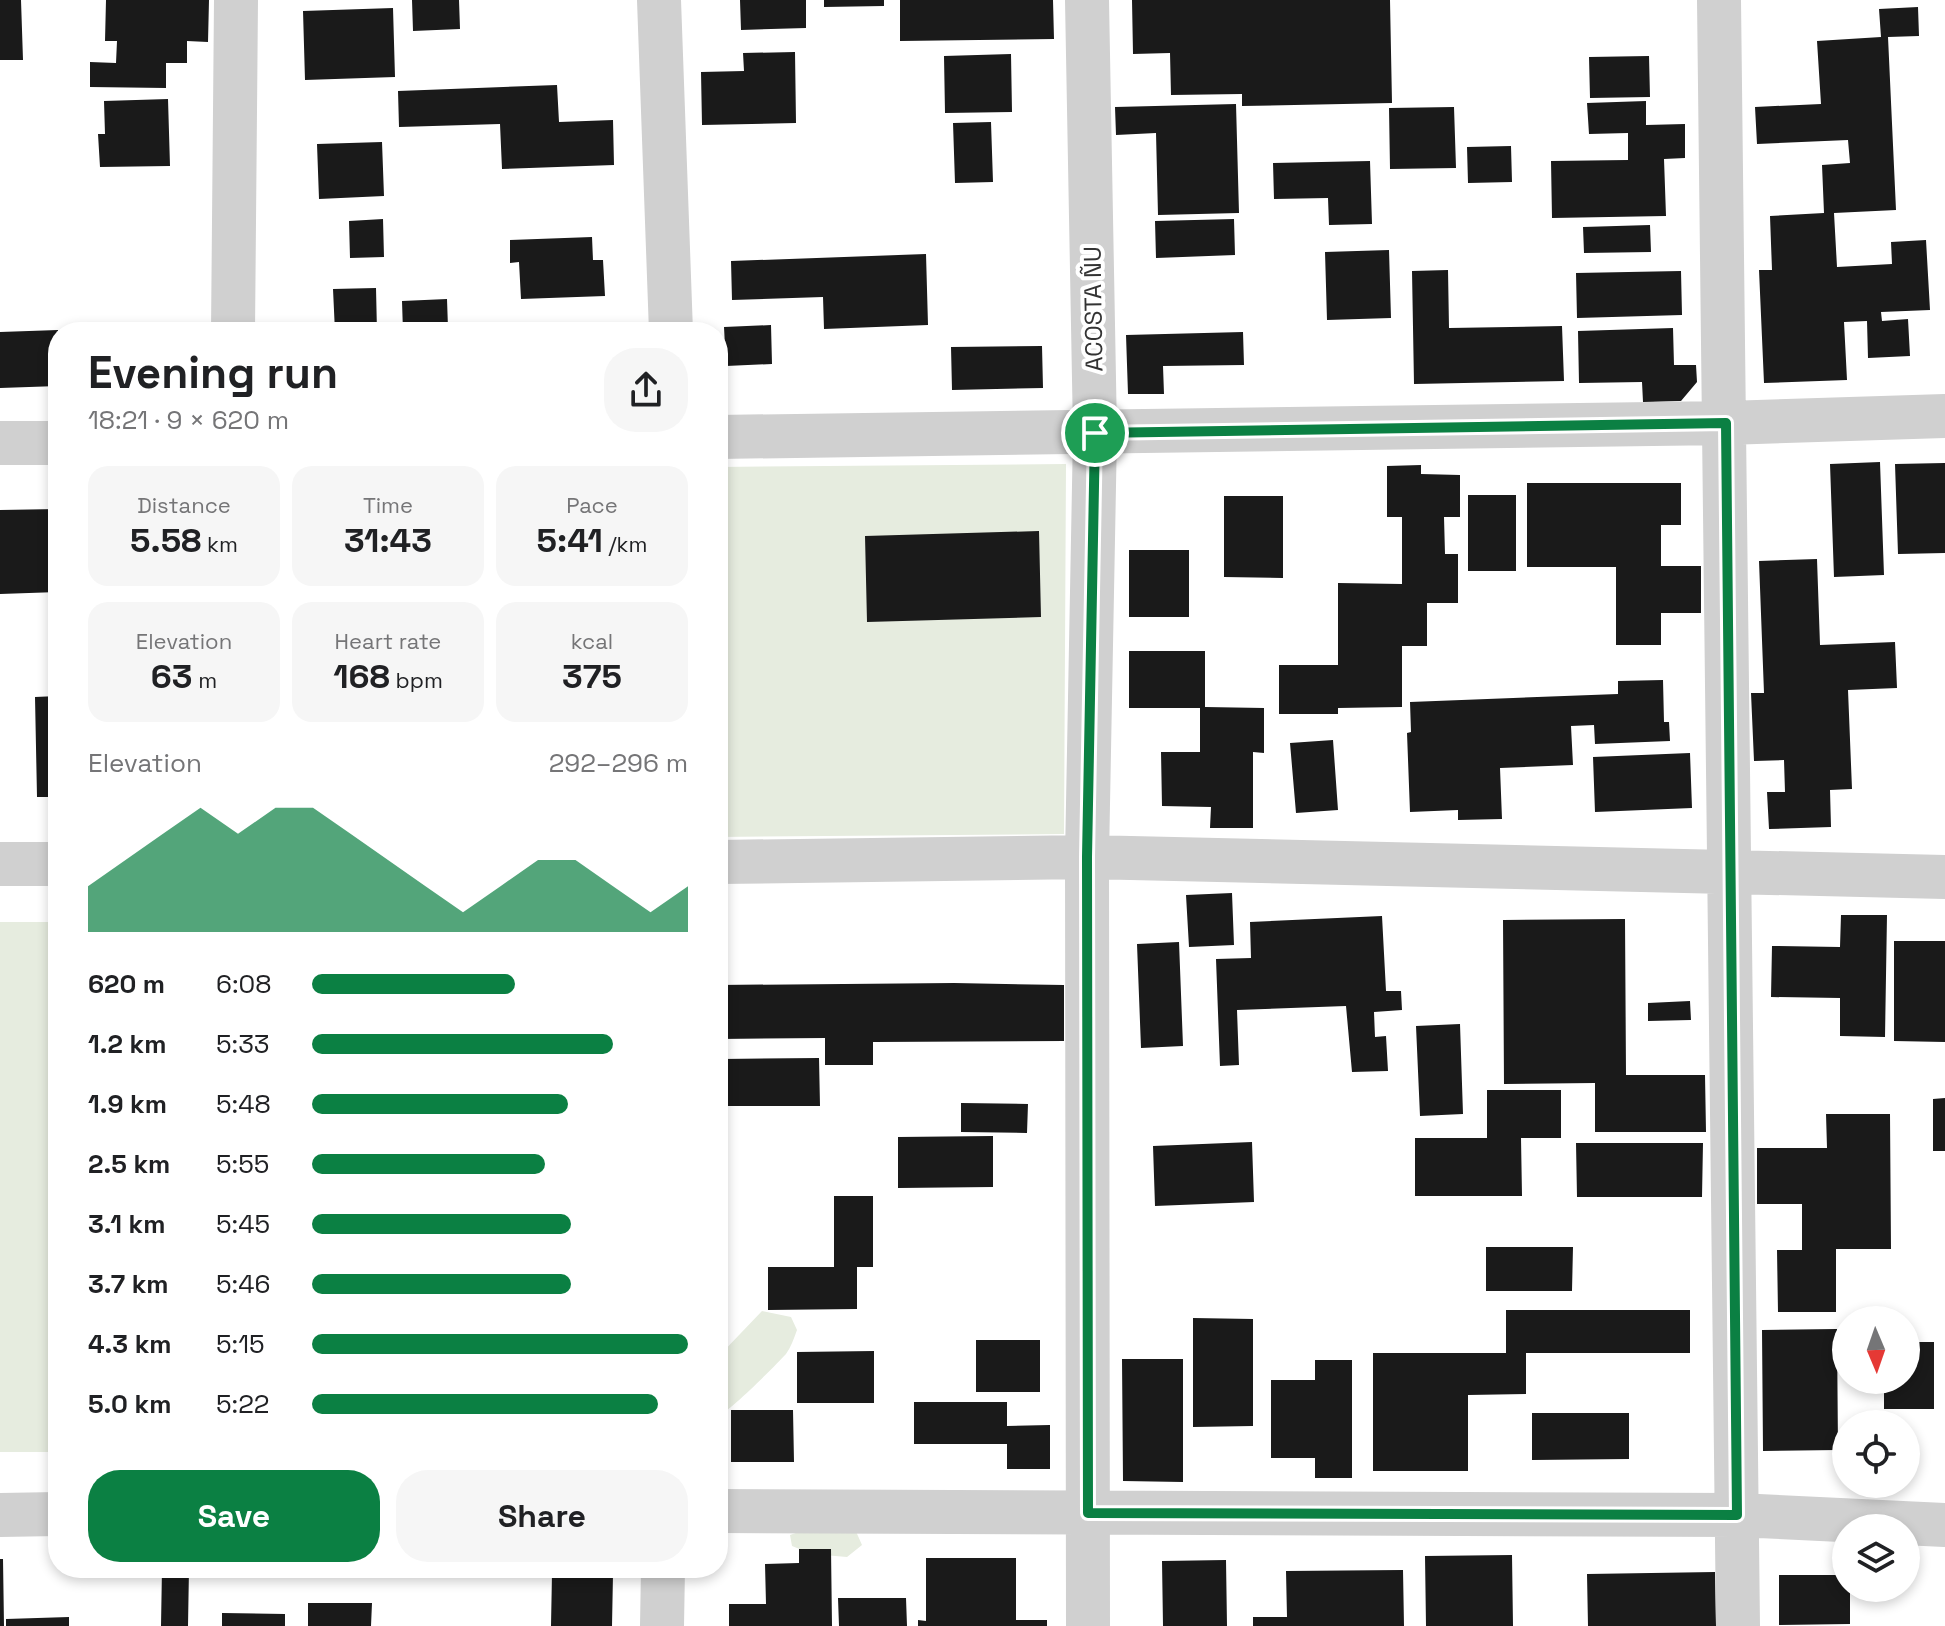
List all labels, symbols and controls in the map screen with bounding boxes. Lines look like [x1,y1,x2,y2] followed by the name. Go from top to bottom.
[1076,246,1110,372] street label: ACOSTA ÑU
[88,345,338,401] text: Evening run
[604,348,688,432] button: share
[1061,399,1129,467] pin
[88,403,289,437] text: 18:21 · 9 × 620 m
[1073,411,1117,455] icon: arrive
[137,491,231,519] text: Distance
[363,491,413,519] text: Time
[566,491,618,519] text: Pace
[130,519,201,562] text: 5.58
[344,519,432,562] text: 31:43
[537,519,603,562] text: 5:41
[201,530,238,558] text: km
[603,530,647,558] text: /km
[136,627,232,655] text: Elevation
[335,627,441,655] text: Heart rate
[571,627,613,655] text: kcal
[151,655,193,698] text: 63
[333,655,390,698] text: 168
[562,655,622,698] text: 375
[193,666,217,694] text: m
[390,666,443,694] text: bpm
[88,746,202,780] text: Elevation
[549,746,688,780] text: 292–296 m
[88,967,165,1001] text: 620 m
[216,967,271,1001] text: 6:08
[88,1027,166,1061] text: 1.2 km
[216,1027,270,1061] text: 5:33
[88,1087,167,1121] text: 1.9 km
[216,1087,271,1121] text: 5:48
[88,1147,170,1181] text: 2.5 km
[216,1147,269,1181] text: 5:55
[88,1207,165,1241] text: 3.1 km
[216,1207,270,1241] text: 5:45
[88,1267,169,1301] text: 3.7 km
[216,1267,270,1301] text: 5:46
[1832,1306,1920,1394] north arrow
[1832,1306,1920,1602] map controls
[88,1327,172,1361] text: 4.3 km
[216,1327,265,1361] text: 5:15
[88,1387,171,1421] text: 5.0 km
[216,1387,270,1421] text: 5:22
[1832,1410,1920,1498] button: locate
[88,1470,380,1562] button: Save
[396,1470,688,1562] button: Share
[1832,1514,1920,1602] button: layers

